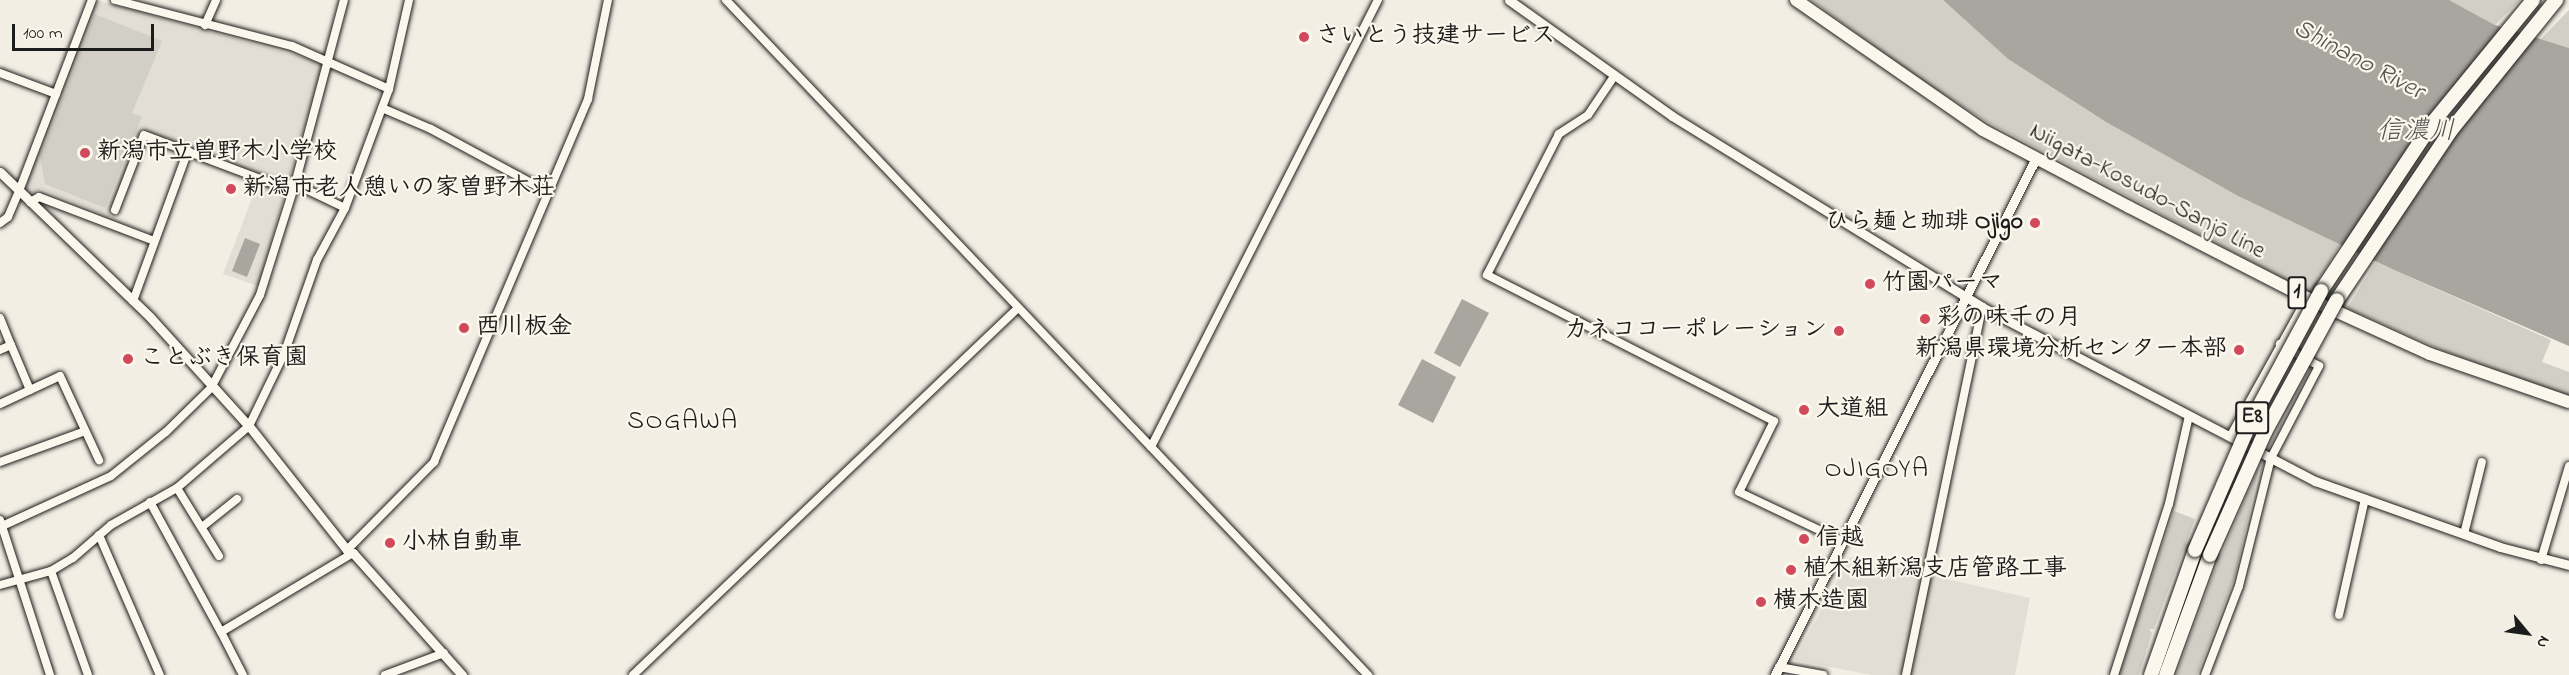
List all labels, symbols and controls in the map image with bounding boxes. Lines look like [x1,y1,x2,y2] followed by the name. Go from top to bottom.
[15,12,158,50] scale bar
[2288,14,2428,108] water label: Shinano River
[23,21,63,47] text: 100 m
[1316,23,1556,51] place label: さいとう技建サービス
[1297,30,1311,44] marker: さいとう技建サービス
[2377,117,2455,149] water label: 信濃川
[2024,118,2270,266] street label: Niigata-Kosudo-Sanjō Line
[97,139,337,167] place label: 新潟市立曽野木小学校
[78,146,92,160] marker: 新潟市立曽野木小学校
[243,175,555,203] place label: 新潟市老人憩いの家曽野木荘
[224,182,238,196] marker: 新潟市老人憩いの家曽野木荘
[1825,209,2023,237] place label: ひら麺と珈琲 Ojigo
[2028,216,2042,230] marker: ひら麺と珈琲 Ojigo
[1882,270,2002,298] place label: 竹園パーマ
[2286,274,2308,312] road number: 1
[1863,277,1877,291] marker: 竹園パーマ
[1937,305,2081,333] place label: 彩の味千の月
[1918,312,1932,326] marker: 彩の味千の月
[476,314,572,342] place label: 西川板金
[1562,317,1827,345] place label: カネココーポレーション
[457,321,471,335] marker: 西川板金
[1832,324,1846,338] marker: カネココーポレーション
[1915,336,2227,364] place label: 新潟県環境分析センター本部
[2232,343,2246,357] marker: 新潟県環境分析センター本部
[140,345,308,373] place label: ことぶき保育園
[121,352,135,366] marker: ことぶき保育園
[1816,396,1888,424] place label: 大道組
[2234,399,2270,437] road number: E8
[1797,403,1811,417] marker: 大道組
[627,407,739,439] district label: SOGAWA
[1824,455,1930,487] district label: OJIGOYA
[1816,525,1864,553] place label: 信越
[402,529,522,557] place label: 小林自動車
[1797,532,1811,546] marker: 信越
[383,536,397,550] marker: 小林自動車
[1803,556,2067,584] place label: 植木組新潟支店管路工事
[1784,563,1798,577] marker: 植木組新潟支店管路工事
[1773,588,1869,616] place label: 横木造園
[1754,595,1768,609] marker: 横木造園
[2497,603,2557,663] north arrow
[2530,631,2556,652] text: N

